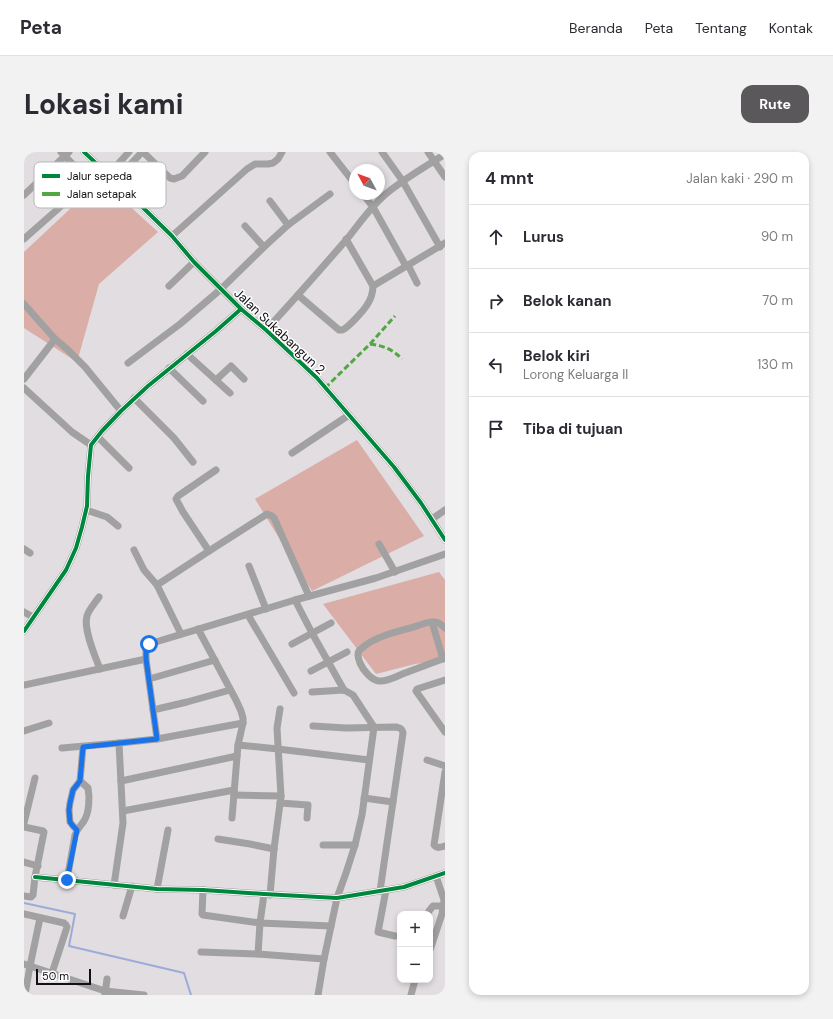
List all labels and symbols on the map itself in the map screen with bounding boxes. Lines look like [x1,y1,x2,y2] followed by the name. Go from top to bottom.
[34,162,166,208] legend
[349,164,385,200] north arrow
[67,169,132,183] text: Jalur sepeda
[67,187,137,201] text: Jalan setapak
[230,285,329,378] street label: Jalan Sukabangun 2
[140,635,158,653] route start
[58,871,76,889] route end
[36,967,91,986] scale bar

